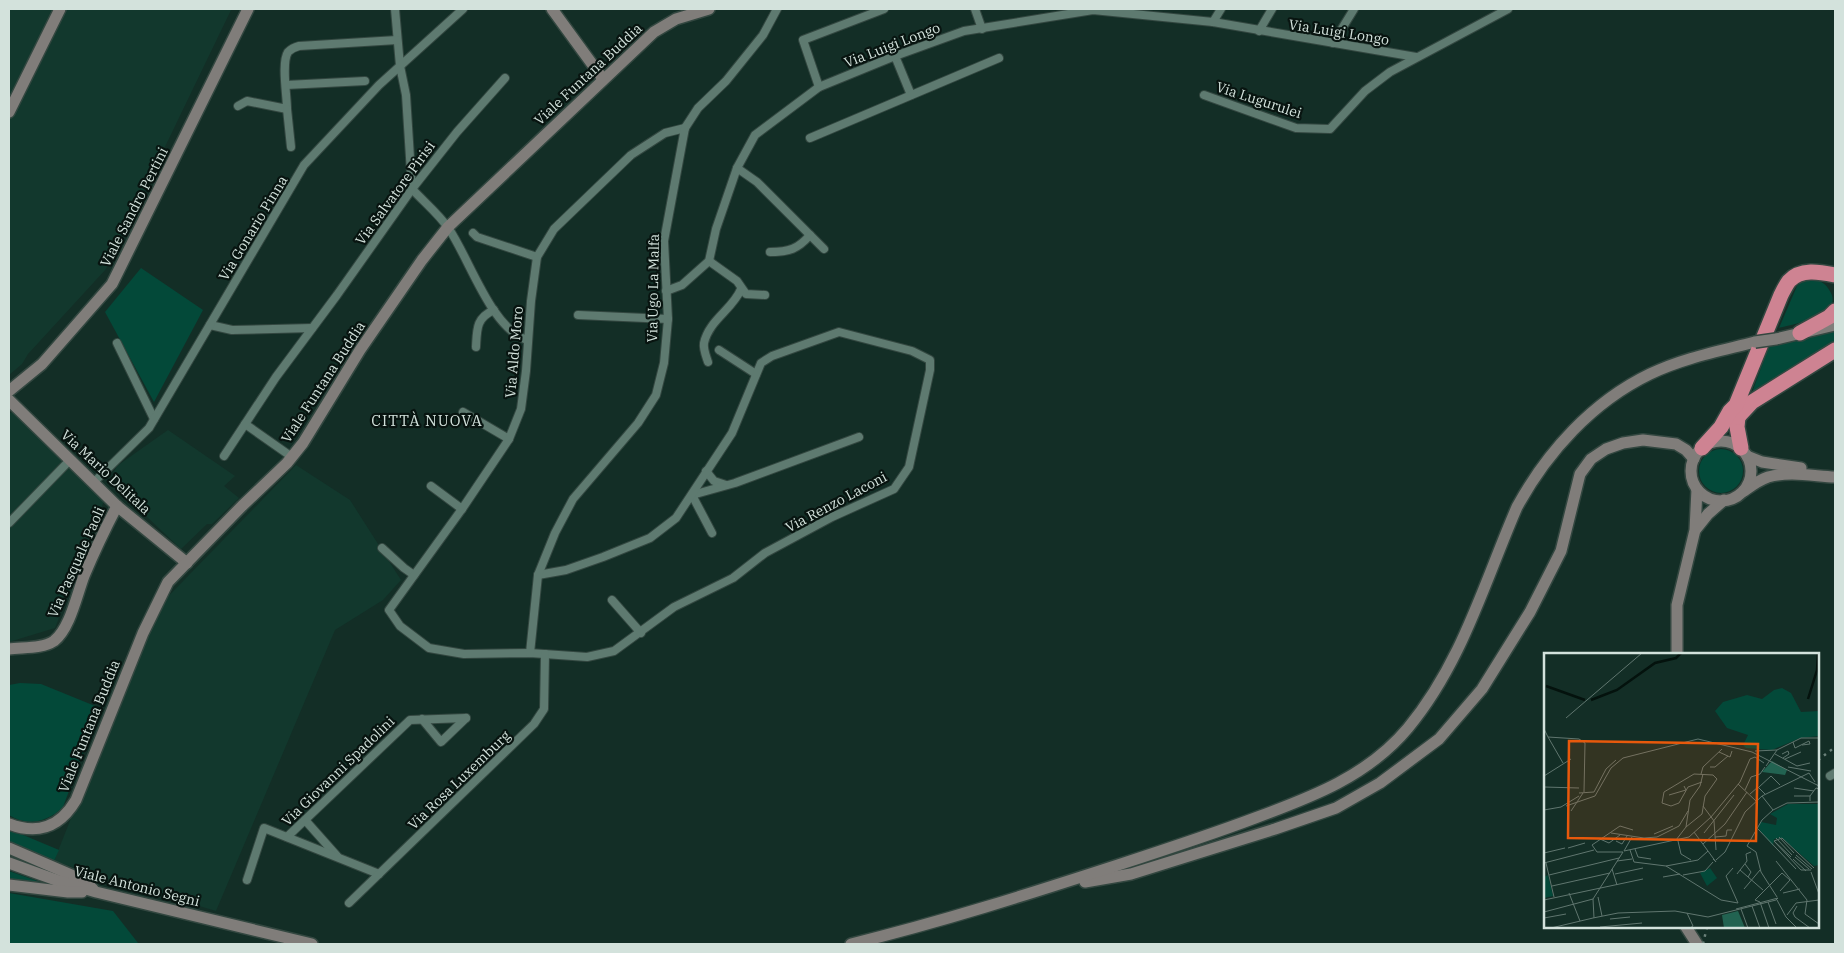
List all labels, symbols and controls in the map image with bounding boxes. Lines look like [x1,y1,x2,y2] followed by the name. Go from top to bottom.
[1287,15,1391,49] street label: Via Luigi Longo
[841,18,943,72] street label: Via Luigi Longo
[530,19,646,129] street label: Viale Funtana Buddia
[1214,78,1304,122] street label: Via Lugurulei
[351,138,439,248] street label: Via Salvatore Pirisi
[96,144,172,270] street label: Viale Sandro Pertini
[215,172,292,284] street label: Via Gonario Pinna
[643,233,663,343] street label: Via Ugo La Malfa
[501,305,527,399] street label: Via Aldo Moro
[277,317,369,446] street label: Viale Funtana Buddia
[371,411,483,430] district label: CITTÀ NUOVA
[57,426,155,518] street label: Via Mario Delitala
[782,468,890,536] street label: Via Renzo Laconi
[43,504,109,620] street label: Via Pasquale Paoli
[1544,653,1819,928] inset map
[54,657,124,795] street label: Viale Funtana Buddia
[278,712,398,830] street label: Via Giovanni Spadolini
[404,726,514,833] street label: Via Rosa Luxemburg
[72,862,202,910] street label: Viale Antonio Segni

